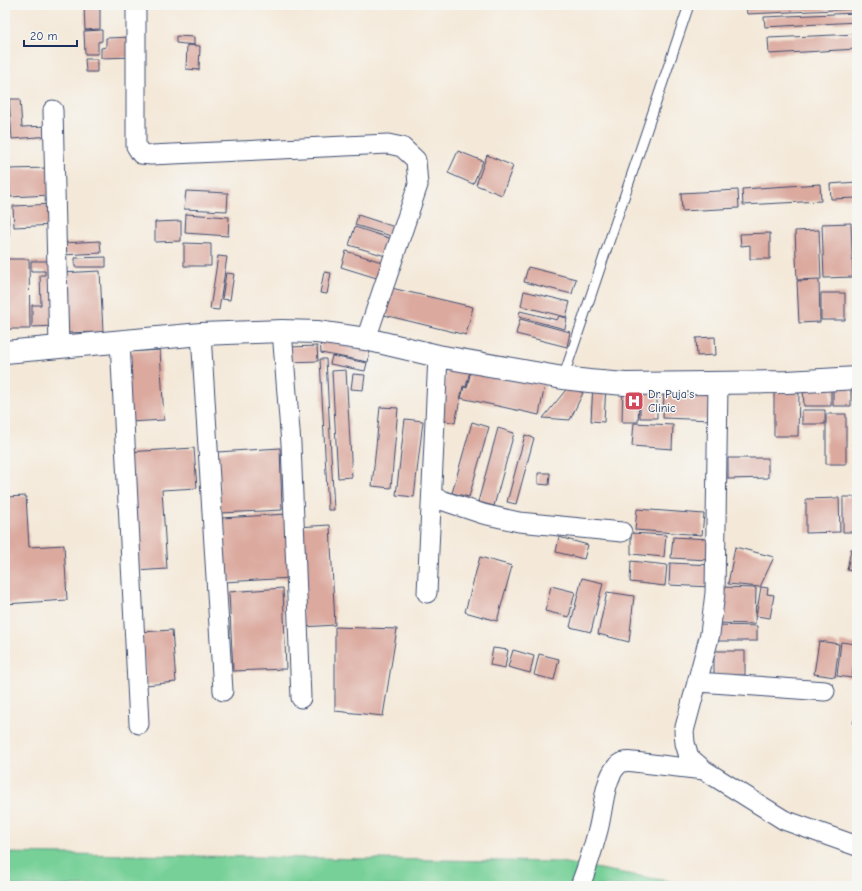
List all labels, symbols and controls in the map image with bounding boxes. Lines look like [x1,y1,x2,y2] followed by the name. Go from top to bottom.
[24,22,77,48] scale bar
[30,29,58,43] text: 20 m
[648,387,694,415] place label: Dr. Puja's Clinic
[623,390,645,412] hospital icon: Dr. Puja's Clinic

